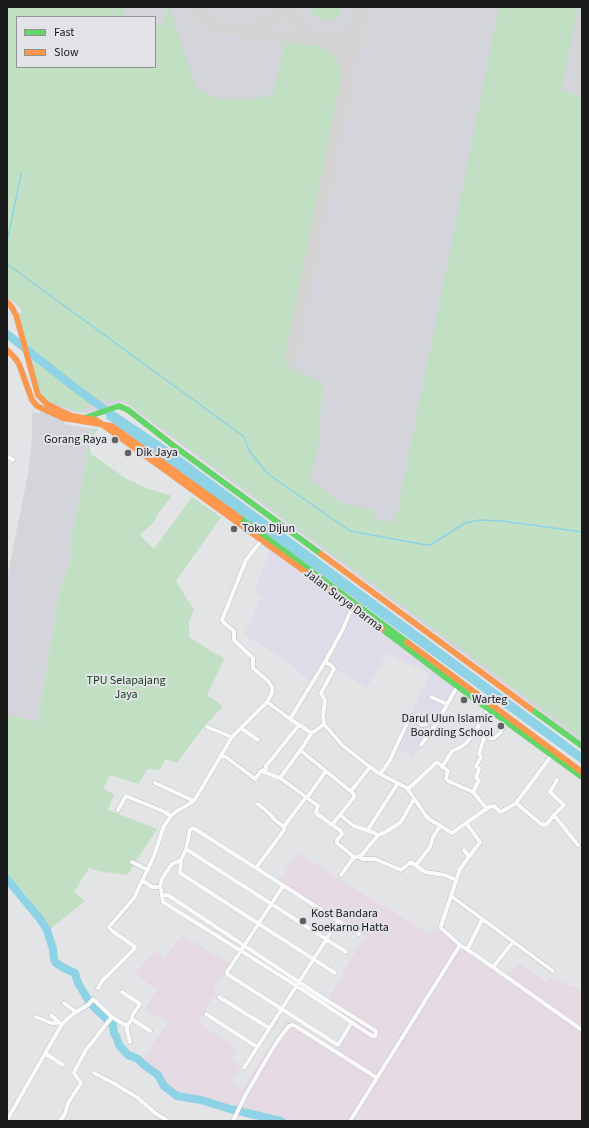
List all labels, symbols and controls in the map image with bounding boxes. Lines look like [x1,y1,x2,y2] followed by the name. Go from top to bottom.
[16,16,156,68] legend
[54,24,74,41] text: Fast
[54,44,79,61] text: Slow
[44,433,107,447] place label: Gorang Raya
[110,435,120,445] marker: Gorang Raya
[136,446,178,460] place label: Dik Jaya
[123,448,133,458] marker: Dik Jaya
[242,522,295,536] place label: Toko Dijun
[229,524,239,534] marker: Toko Dijun
[301,567,385,635] street label: Jalan Surya Darma
[87,674,165,702] park label: TPU Selapajang Jaya
[472,693,507,707] place label: Warteg
[459,695,469,705] marker: Warteg
[401,712,493,740] place label: Darul Ulun Islamic Boarding School
[496,721,506,731] marker: Darul Ulun Islamic Boarding School
[311,907,389,935] place label: Kost Bandara Soekarno Hatta
[298,916,308,926] marker: Kost Bandara Soekarno Hatta

